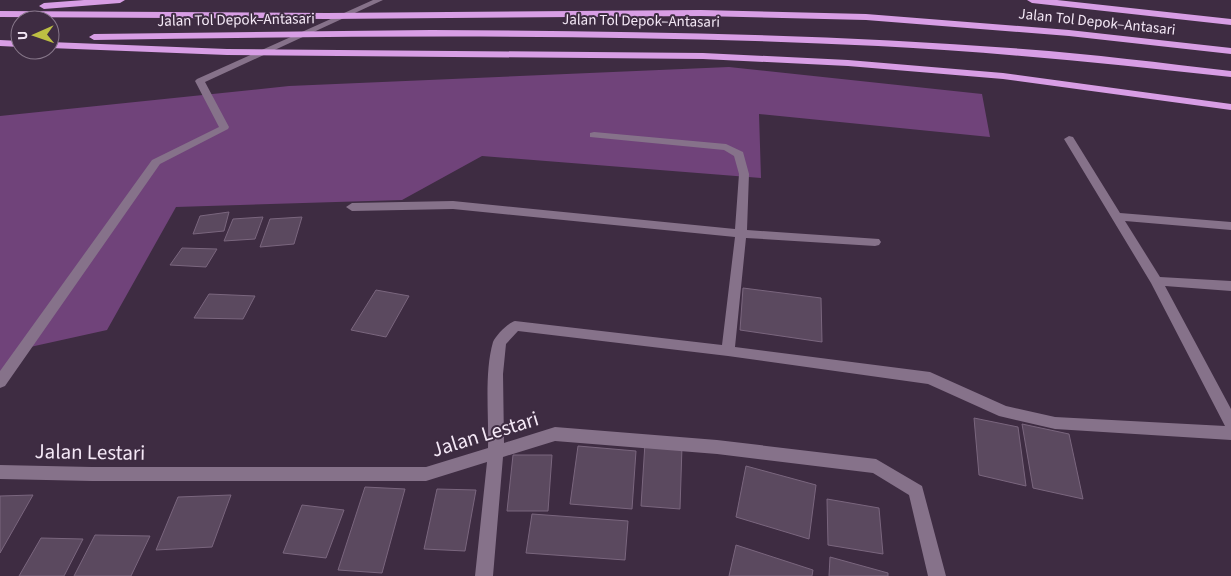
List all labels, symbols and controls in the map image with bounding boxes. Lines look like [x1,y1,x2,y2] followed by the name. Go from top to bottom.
[1017,3,1177,41] street label: Jalan Tol Depok–Antasari
[157,8,315,32] street label: Jalan Tol Depok–Antasari
[562,9,720,33] street label: Jalan Tol Depok–Antasari
[10,10,60,60] north arrow
[13,30,33,40] text: U
[428,403,542,465] street label: Jalan Lestari
[34,436,146,468] street label: Jalan Lestari

